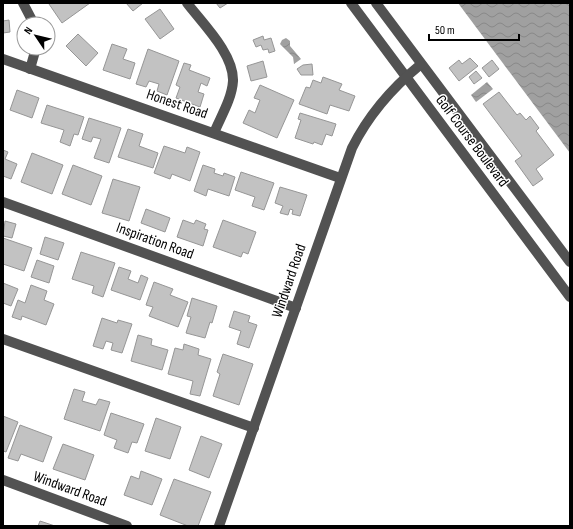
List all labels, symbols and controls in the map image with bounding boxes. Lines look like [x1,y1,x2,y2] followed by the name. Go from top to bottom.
[16,16,56,56] north arrow
[429,16,519,42] scale bar
[435,23,455,38] text: 50 m
[21,24,35,37] text: N
[144,85,210,123] street label: Honest Road
[431,91,513,191] street label: Golf Course Boulevard
[114,218,196,264] street label: Inspiration Road
[267,242,311,320] street label: Windward Road
[31,467,109,511] street label: Windward Road

